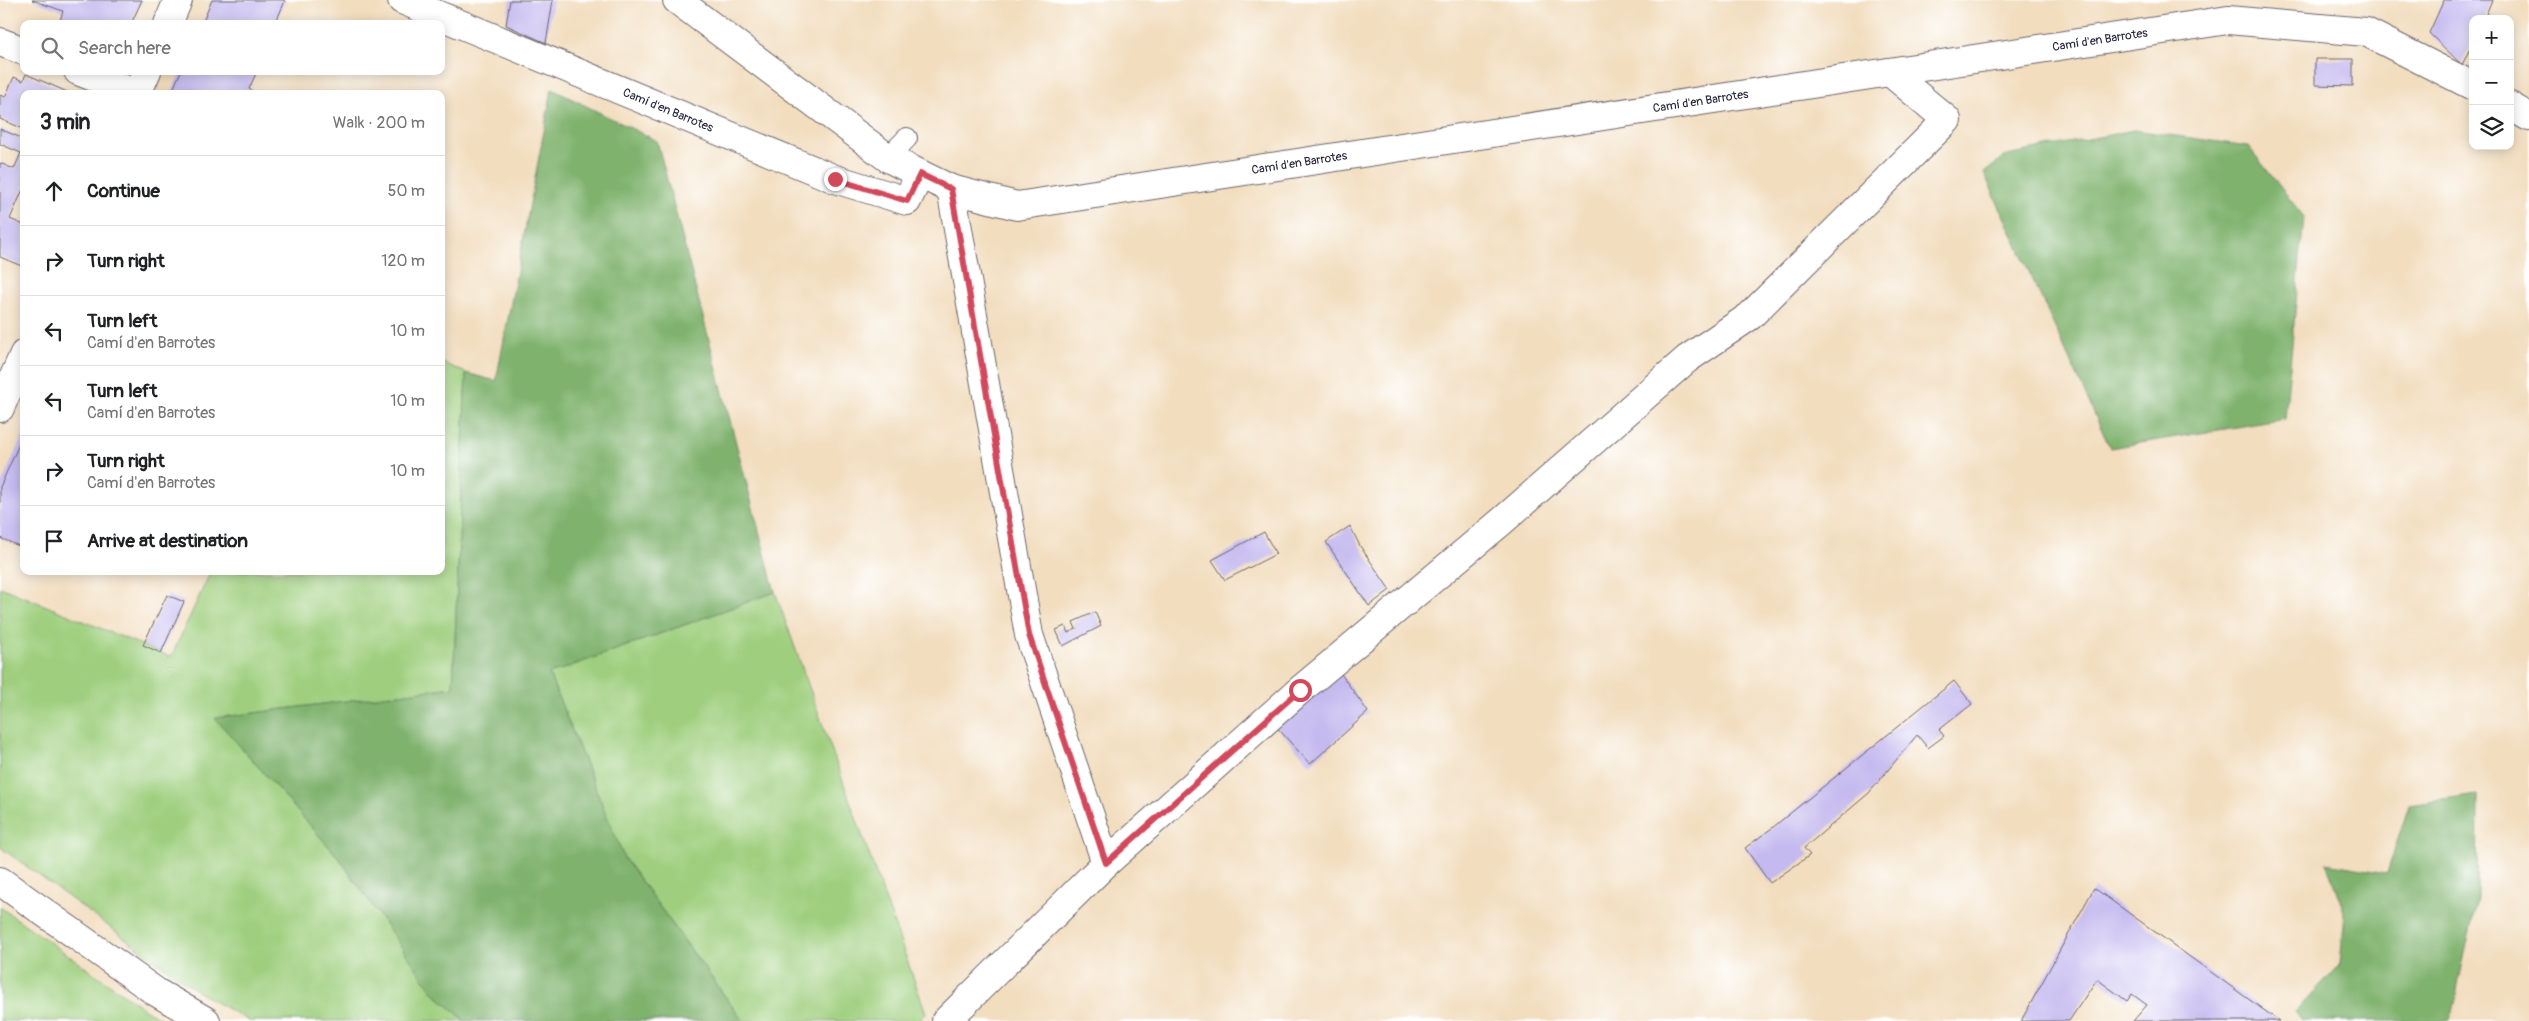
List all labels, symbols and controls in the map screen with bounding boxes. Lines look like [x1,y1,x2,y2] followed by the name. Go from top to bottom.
[2469,15,2514,150] map controls
[2469,15,2514,60] button: +
[20,20,445,75] search box
[2051,25,2149,55] street label: Camí d'en Barrotes
[38,34,66,62] icon: search
[78,36,171,60] text: Search here
[2469,60,2514,105] button: −
[621,85,716,136] street label: Camí d'en Barrotes
[1652,87,1750,116] street label: Camí d'en Barrotes
[2469,105,2514,150] button: layers
[40,109,90,136] text: 3 min
[333,113,425,133] text: Walk · 200 m
[1251,148,1349,178] street label: Camí d'en Barrotes
[824,168,847,191] route end
[40,177,68,205] icon: ahead
[87,179,160,203] text: Continue
[388,181,425,201] text: 50 m
[40,247,68,275] icon: right
[87,249,165,273] text: Turn right
[381,251,425,271] text: 120 m
[87,309,157,333] text: Turn left
[40,317,68,345] icon: left
[390,321,425,341] text: 10 m
[87,333,215,353] text: Camí d'en Barrotes
[87,379,157,403] text: Turn left
[40,387,68,415] icon: left
[390,391,425,411] text: 10 m
[87,403,215,423] text: Camí d'en Barrotes
[87,449,165,473] text: Turn right
[40,457,68,485] icon: right
[390,461,425,481] text: 10 m
[87,473,215,493] text: Camí d'en Barrotes
[40,527,68,555] icon: arrive
[87,529,248,553] text: Arrive at destination
[1289,679,1312,702] route start

